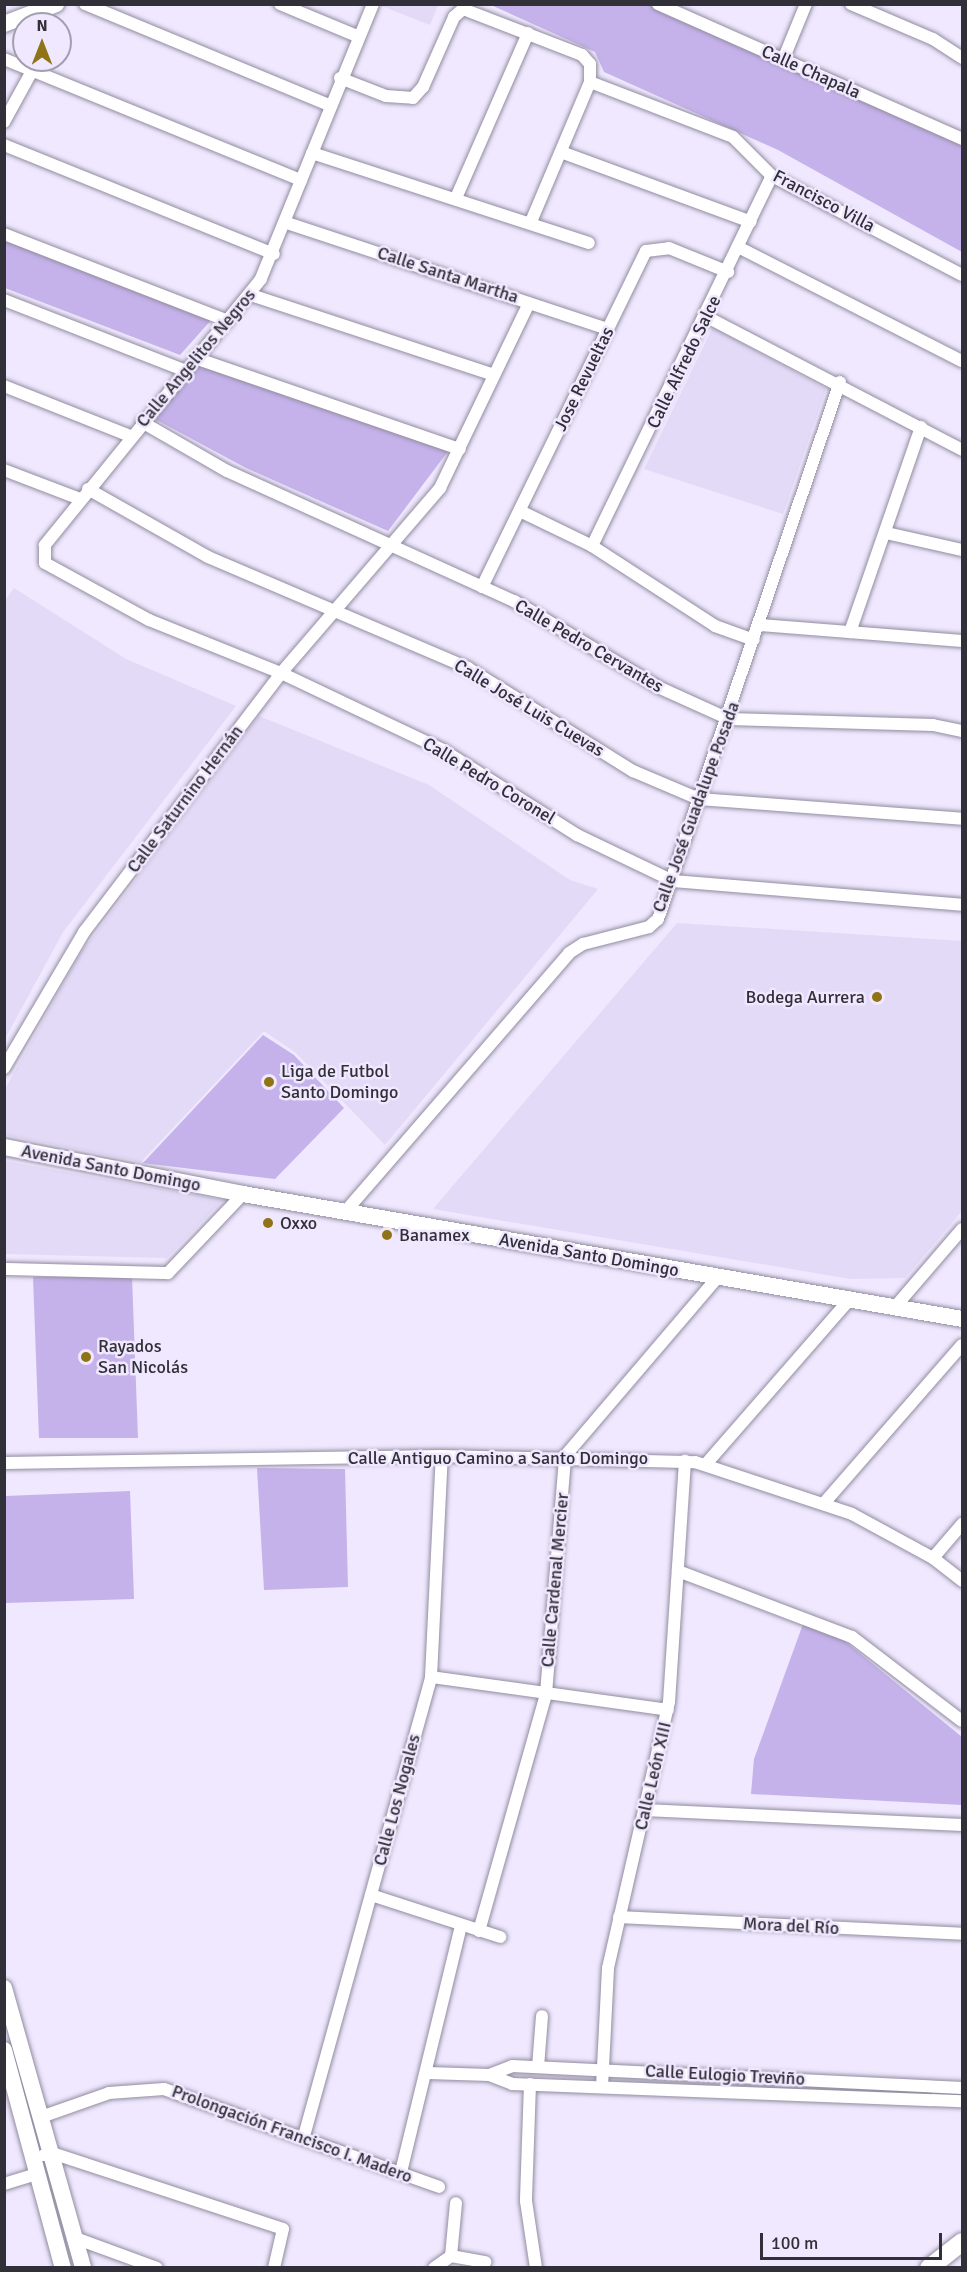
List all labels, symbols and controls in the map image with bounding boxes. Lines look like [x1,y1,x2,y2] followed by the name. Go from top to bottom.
[12,12,72,72] north arrow
[36,16,48,36] text: N
[758,41,864,103] street label: Calle Chapala
[769,165,879,237] street label: Francisco Villa
[375,242,521,308] street label: Calle Santa Martha
[132,284,260,432] street label: Calle Angelitos Negros
[642,292,726,432] street label: Calle Alfredo Salce
[550,324,618,434] street label: Jose Revueltas
[511,595,667,697] street label: Calle Pedro Cervantes
[450,655,608,761] street label: Calle José Luis Cuevas
[648,699,744,915] street label: Calle José Guadalupe Posada
[122,721,248,877] street label: Calle Saturnino Hernán
[419,733,559,829] street label: Calle Pedro Coronel
[745,986,865,1008] place label: Bodega Aurrera
[870,990,884,1004] marker: Bodega Aurrera
[281,1061,398,1104] place label: Liga de Futbol Santo Domingo
[262,1075,276,1089] marker: Liga de Futbol Santo Domingo
[19,1140,203,1196] street label: Avenida Santo Domingo
[280,1212,317,1234] place label: Oxxo
[261,1216,275,1230] marker: Oxxo
[399,1224,470,1246] place label: Banamex
[380,1228,394,1242] marker: Banamex
[497,1229,681,1281] street label: Avenida Santo Domingo
[98,1336,188,1378] place label: Rayados San Nicolás
[79,1350,93,1364] marker: Rayados San Nicolás
[348,1447,648,1469] street label: Calle Antiguo Camino a Santo Domingo
[537,1492,573,1668] street label: Calle Cardenal Mercier
[630,1720,676,1832] street label: Calle León XIII
[369,1732,425,1868] street label: Calle Los Nogales
[742,1913,840,1939] street label: Mora del Río
[645,2060,805,2090] street label: Calle Eulogio Treviño
[169,2080,415,2188] street label: Prolongación Francisco I. Madero
[763,2221,944,2259] scale bar
[771,2232,818,2254] text: 100 m

